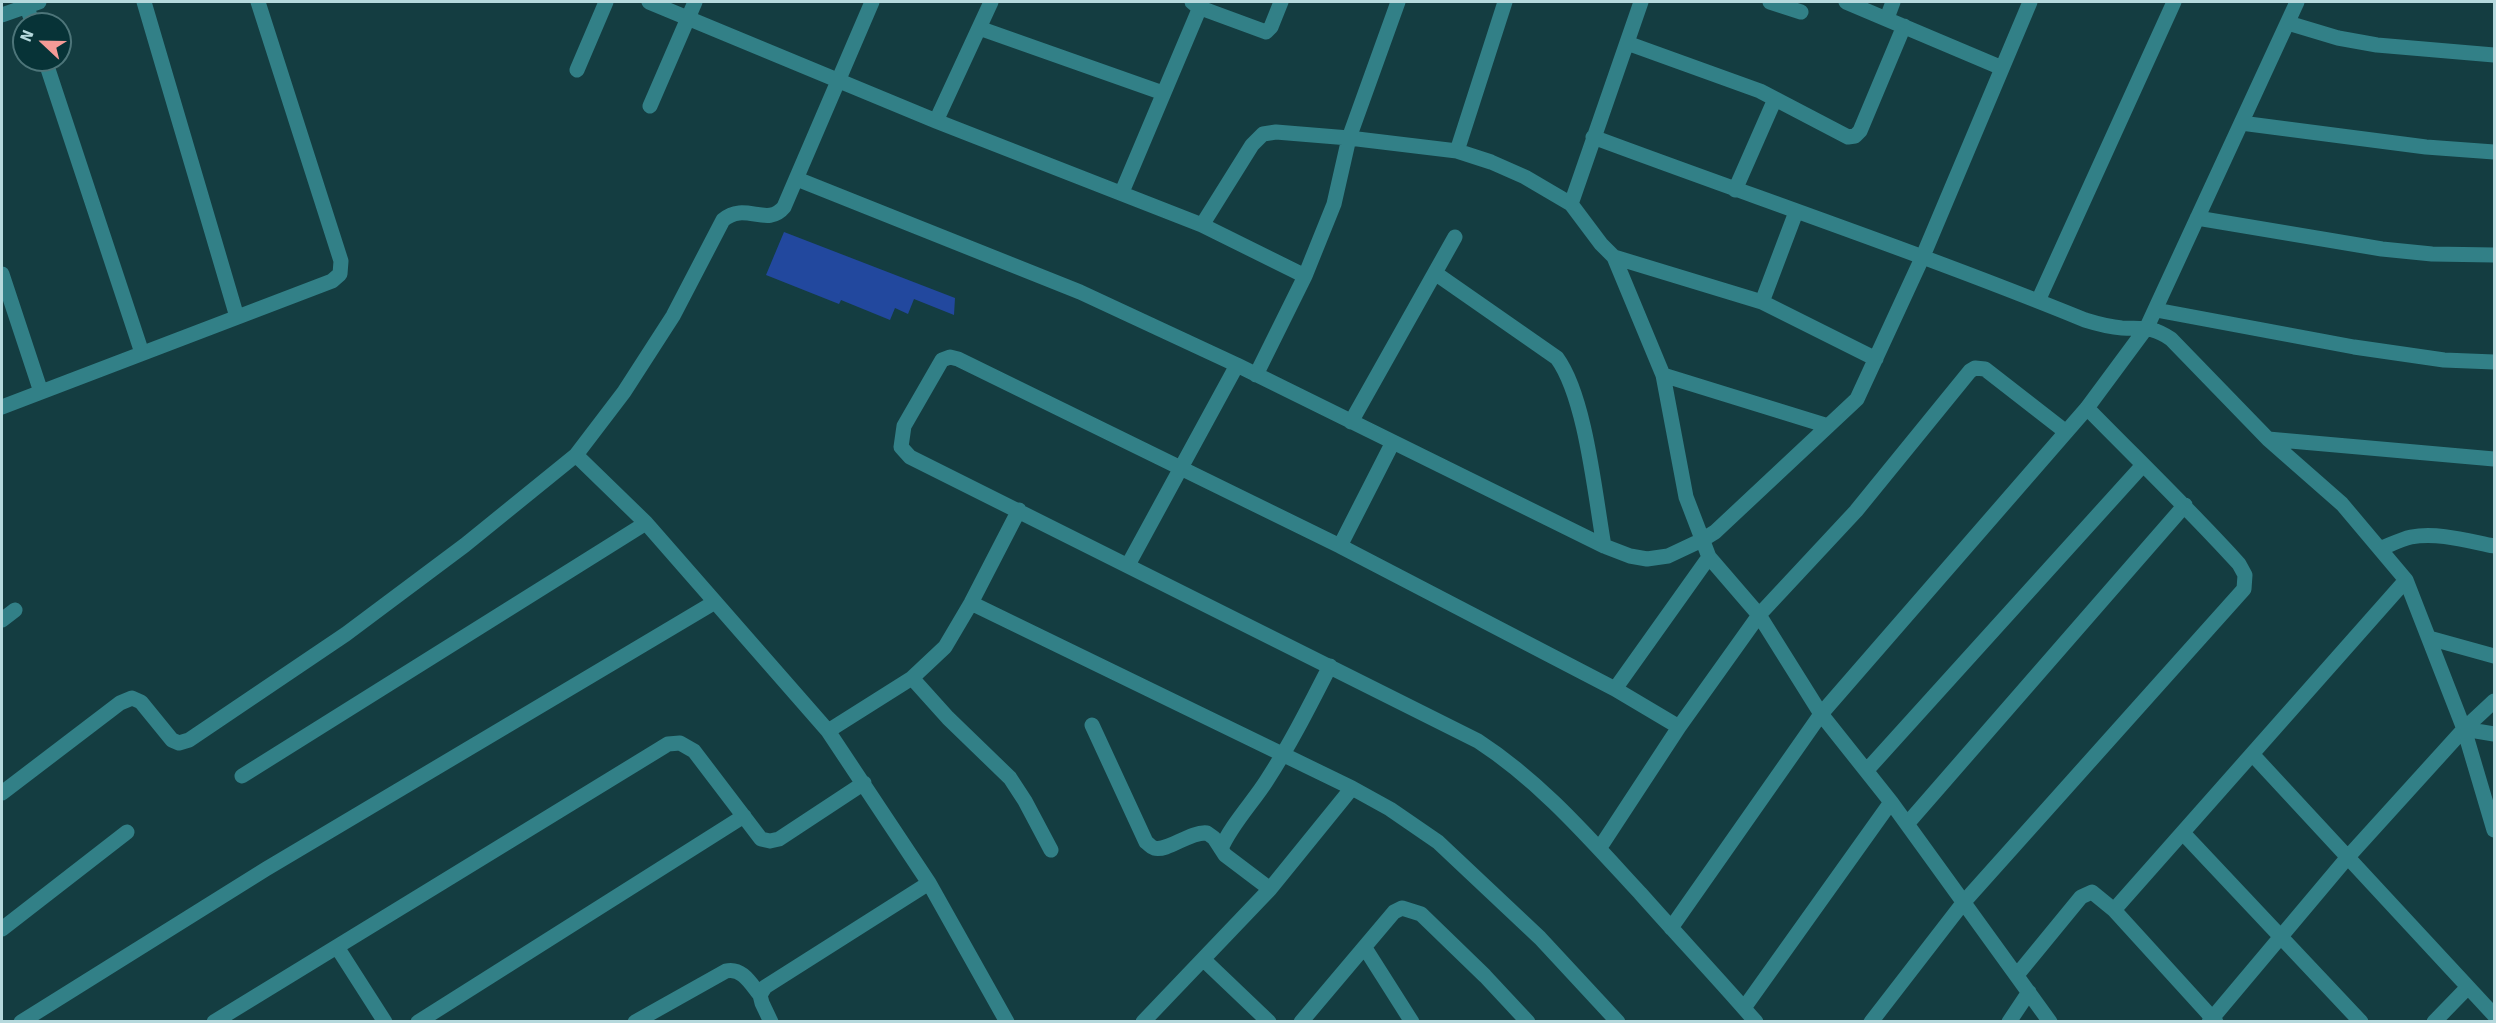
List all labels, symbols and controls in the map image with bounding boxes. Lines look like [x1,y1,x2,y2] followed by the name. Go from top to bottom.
[12,12,72,72] north arrow
[16,27,39,45] text: N

